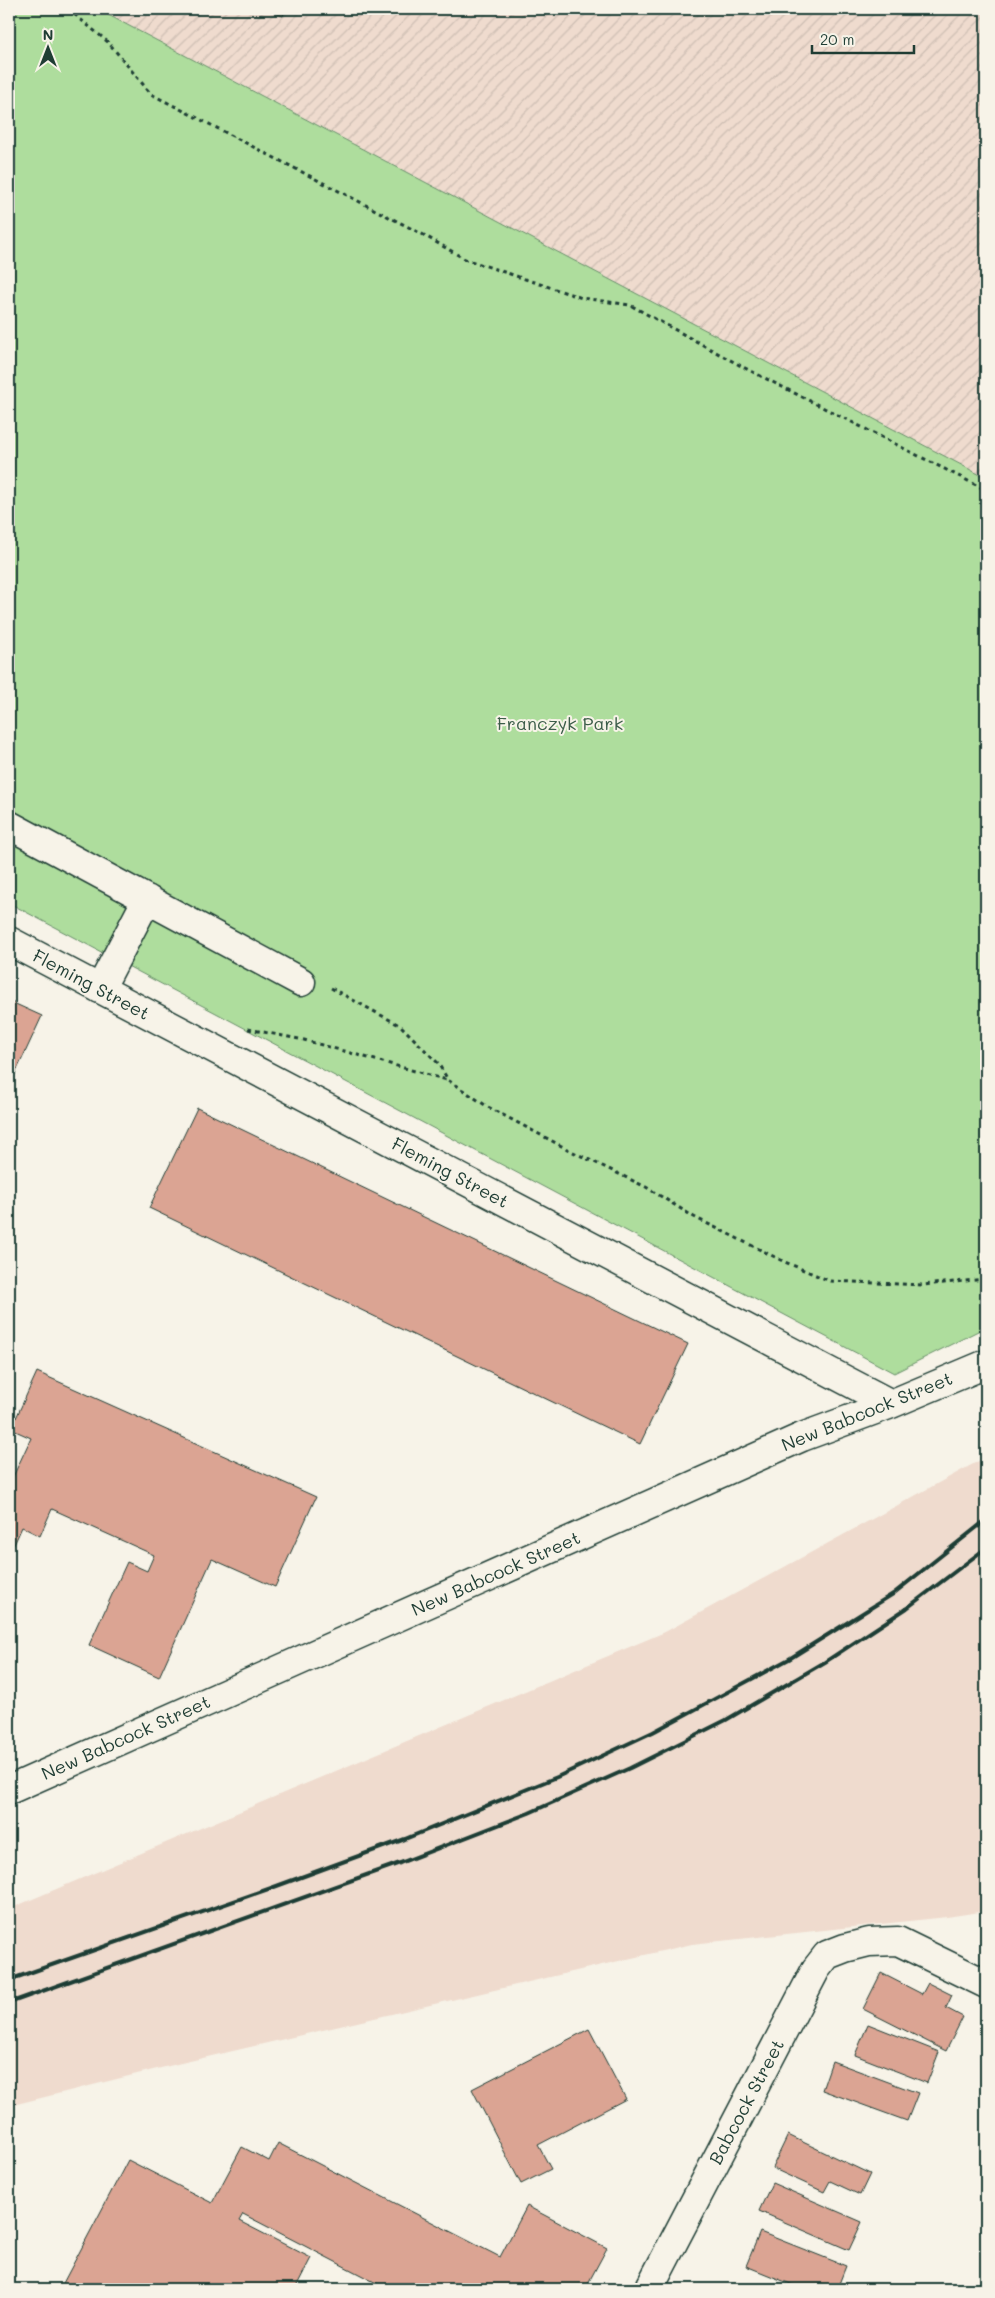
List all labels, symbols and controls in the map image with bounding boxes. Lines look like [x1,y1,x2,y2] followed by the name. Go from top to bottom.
[22,22,72,72] north arrow
[812,22,915,54] scale bar
[43,25,53,44] text: N
[820,29,854,49] text: 20 m
[497,711,623,735] park label: Franczyk Park
[29,943,154,1025] street label: Fleming Street
[388,1131,513,1213] street label: Fleming Street
[778,1366,956,1456] street label: New Babcock Street
[407,1525,584,1621] street label: New Babcock Street
[37,1689,214,1785] street label: New Babcock Street
[703,2035,789,2168] street label: Babcock Street

